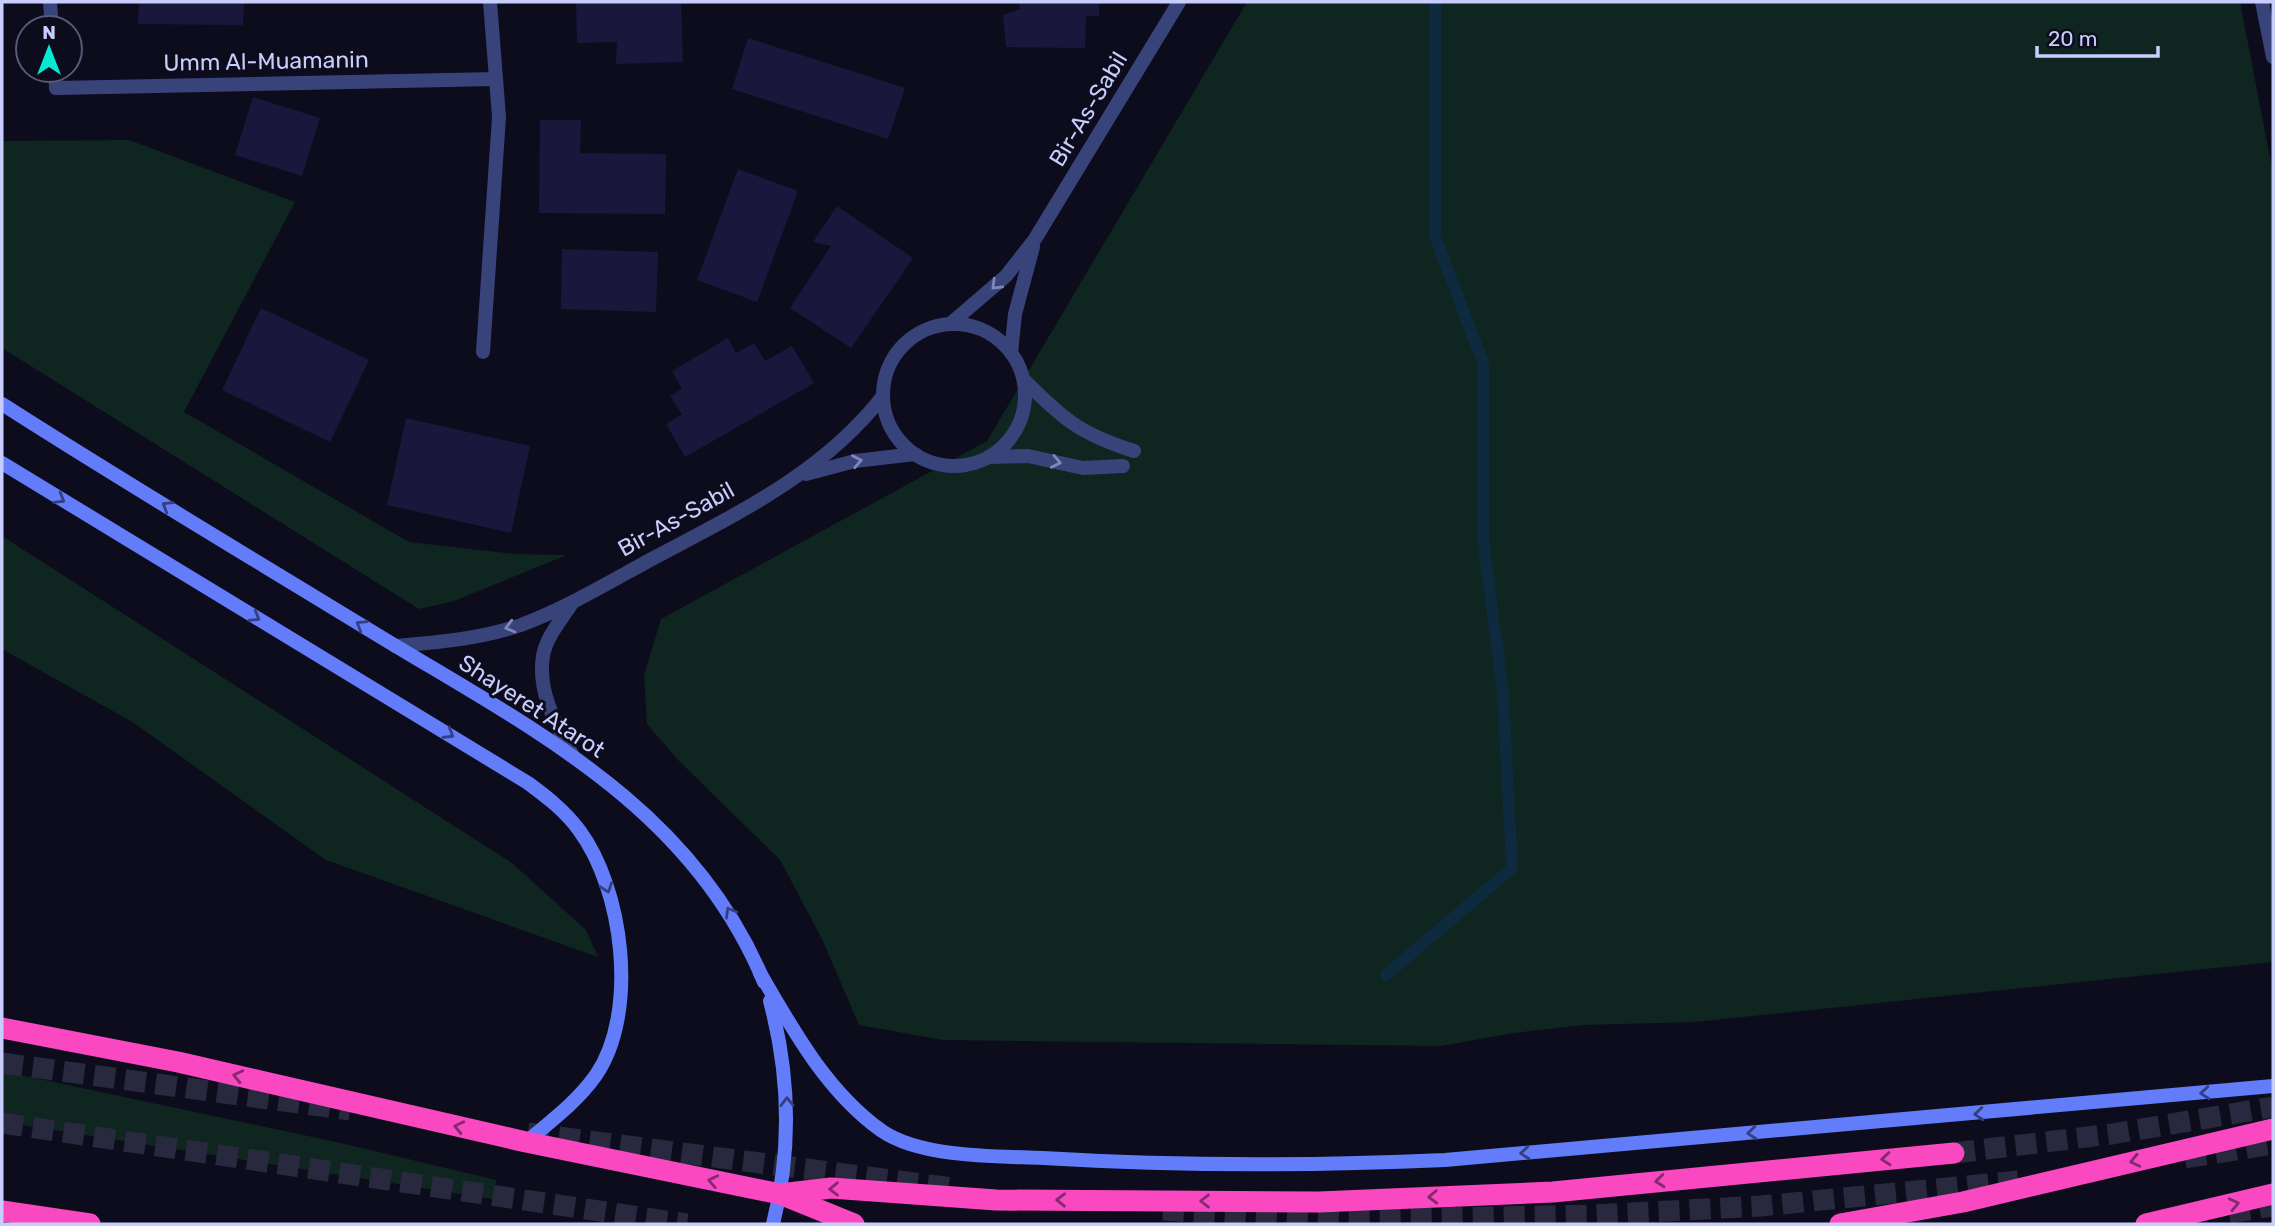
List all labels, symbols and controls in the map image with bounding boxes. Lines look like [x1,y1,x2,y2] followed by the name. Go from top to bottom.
[14,14,84,84] north arrow
[2037,14,2158,58] scale bar
[42,21,56,44] text: N
[2048,26,2097,51] text: 20 m
[163,45,369,77] street label: Umm Al-Muamanin
[1043,47,1133,171] street label: Bir-As-Sabil
[991,276,1004,289] one-way arrow
[1050,453,1062,468] one-way arrow
[851,454,863,469] one-way arrow
[613,476,739,562] street label: Bir-As-Sabil
[53,490,66,503] one-way arrow
[161,501,174,514] one-way arrow
[247,608,260,621] one-way arrow
[504,619,516,634] one-way arrow
[355,620,368,633] one-way arrow
[454,648,610,764] street label: Shayeret Atarot
[442,726,455,739] one-way arrow
[599,882,613,894] one-way arrow
[725,907,738,920] one-way arrow
[232,1070,244,1084] one-way arrow
[2200,1085,2211,1100] one-way arrow
[780,1096,795,1107] one-way arrow
[1973,1106,1984,1121] one-way arrow
[453,1120,465,1135] one-way arrow
[1746,1125,1757,1140] one-way arrow
[1520,1145,1531,1160] one-way arrow
[1880,1151,1891,1166] one-way arrow
[2129,1153,2141,1168] one-way arrow
[1654,1173,1665,1188] one-way arrow
[707,1174,719,1189] one-way arrow
[828,1181,839,1197] one-way arrow
[1427,1189,1438,1204] one-way arrow
[1055,1193,1066,1208] one-way arrow
[1200,1193,1210,1209] one-way arrow
[2228,1198,2240,1212] one-way arrow

